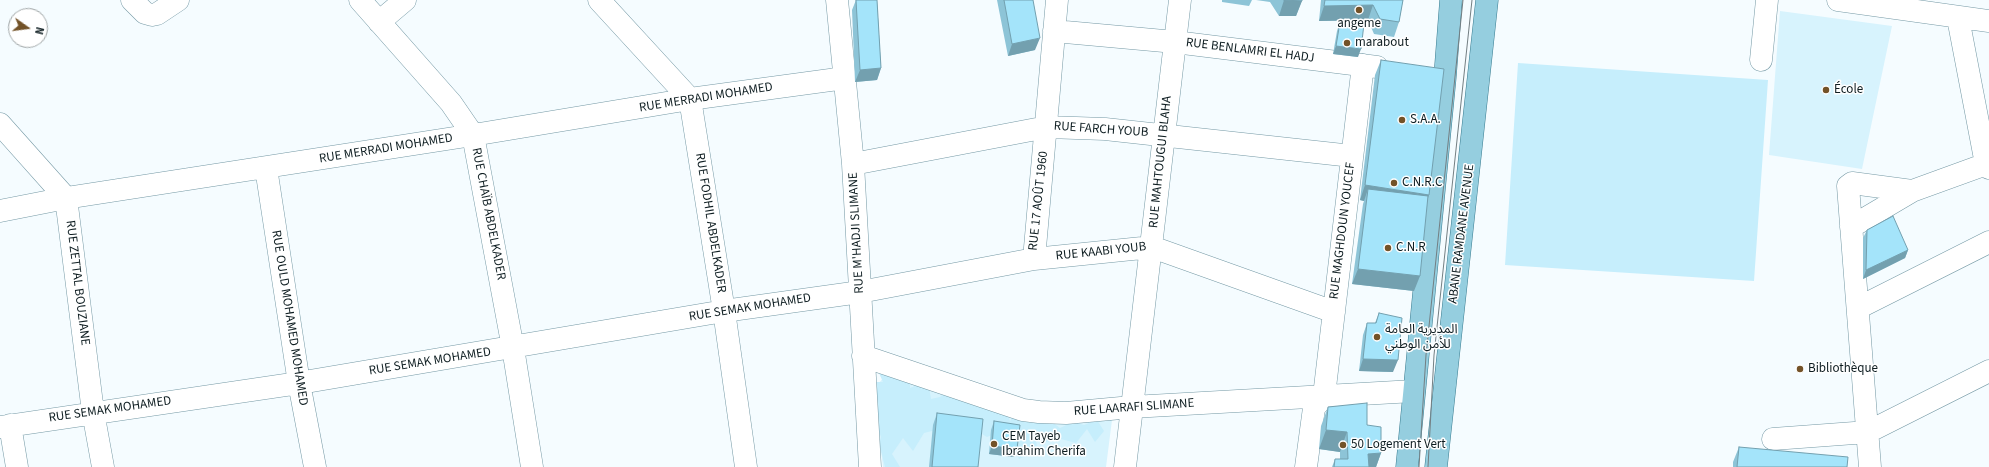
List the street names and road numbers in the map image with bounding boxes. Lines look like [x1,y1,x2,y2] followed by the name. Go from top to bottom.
[1185,35,1315,67] street label: RUE BENLAMRI EL HADJ
[638,80,774,116] street label: RUE MERRADI MOHAMED
[1146,95,1176,229] street label: RUE MAHTOUGUI BLAHA
[1053,119,1149,141] street label: RUE FARCH YOUB
[318,131,454,167] street label: RUE MERRADI MOHAMED
[468,147,508,281] street label: RUE CHAÏB ABDELKADER
[1026,150,1052,252] street label: RUE 17 AOÛT 1960
[691,152,729,294] street label: RUE FODHIL ABDELKADER
[1327,162,1359,300] street label: RUE MAGHDOUN YOUCEF
[1446,163,1478,305] street label: ABANE RAMDANE AVENUE
[846,172,868,294] street label: RUE M'HADJI SLIMANE
[62,220,92,346] street label: RUE ZETTAL BOUZIANE
[267,229,311,407] street label: RUE OULD MOHAMED MOHAMED
[1055,239,1147,265] street label: RUE KAABI YOUB
[688,291,812,325] street label: RUE SEMAK MOHAMED
[368,345,492,379] street label: RUE SEMAK MOHAMED
[48,394,172,426] street label: RUE SEMAK MOHAMED
[1073,396,1195,420] street label: RUE LAARAFI SLIMANE

